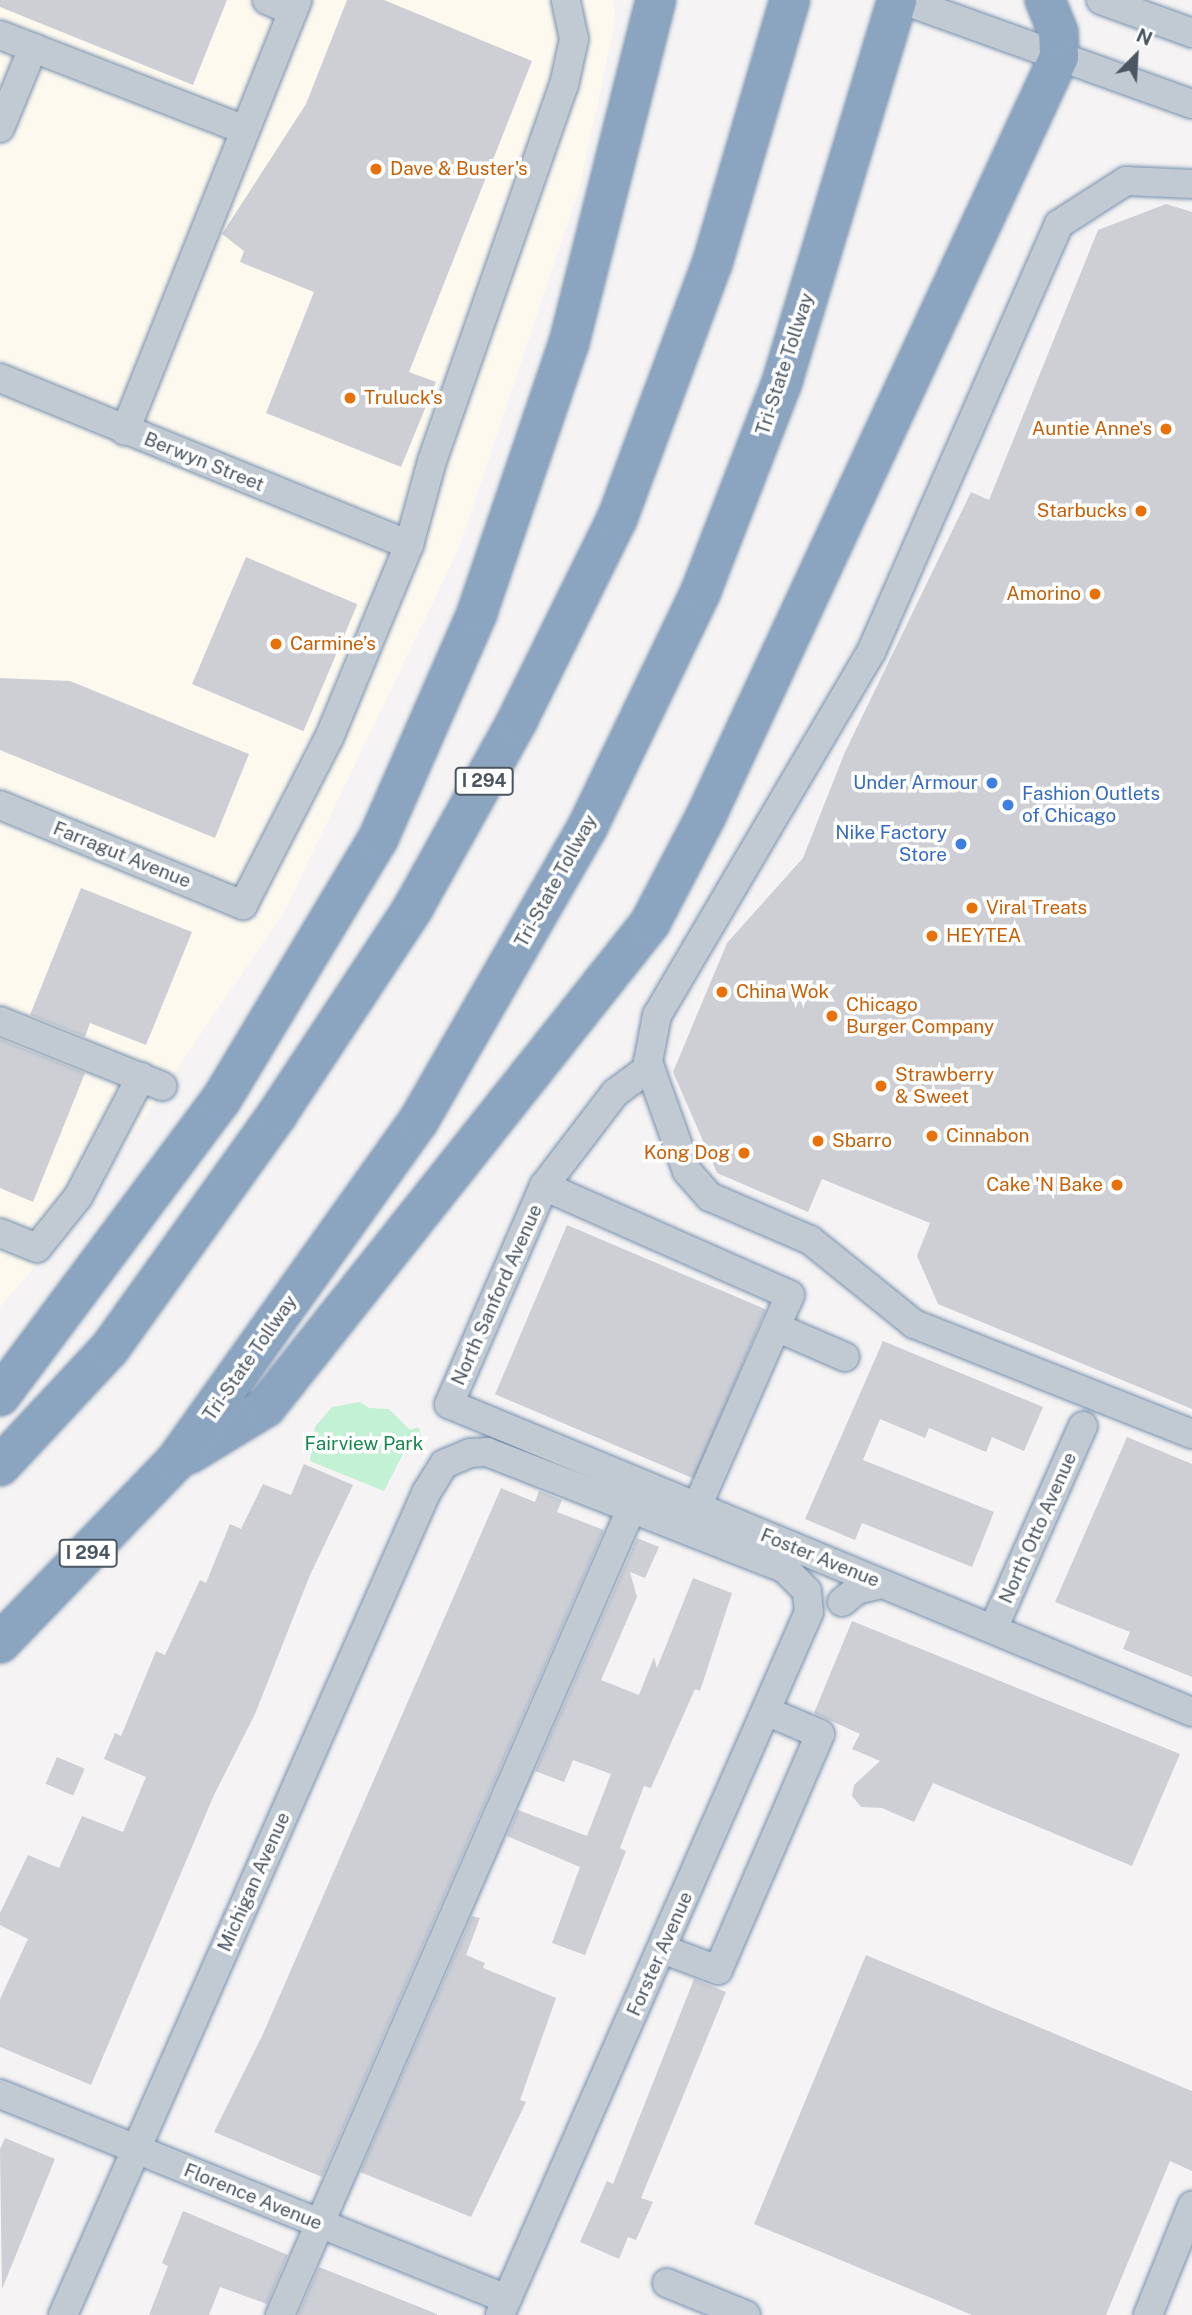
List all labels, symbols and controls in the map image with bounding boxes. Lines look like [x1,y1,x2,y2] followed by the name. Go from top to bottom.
[1101,21,1171,91] north arrow
[1133,24,1156,50] text: N
[390,158,528,180] place label: Dave & Buster's
[368,161,384,177] marker: Dave & Buster's
[751,290,819,438] street label: Tri-State Tollway
[364,387,443,409] place label: Truluck's
[342,390,358,406] marker: Truluck's
[1032,418,1152,440] place label: Auntie Anne's
[1158,421,1174,437] marker: Auntie Anne's
[141,428,267,496] street label: Berwyn Street
[1037,500,1127,522] place label: Starbucks
[1133,503,1149,519] marker: Starbucks
[1006,583,1081,605] place label: Amorino
[1087,586,1103,602] marker: Amorino
[290,633,376,655] place label: Carmine’s
[268,636,284,652] marker: Carmine’s
[454,766,514,796] road number: I 294
[853,772,978,794] place label: Under Armour
[984,775,1000,791] marker: Under Armour
[1022,783,1160,827] place label: Fashion Outlets of Chicago
[1000,797,1016,813] marker: Fashion Outlets of Chicago
[510,811,602,951] street label: Tri-State Tollway
[50,817,194,893] street label: Farragut Avenue
[835,822,947,866] place label: Nike Factory Store
[953,836,969,852] marker: Nike Factory Store
[986,897,1087,919] place label: Viral Treats
[964,900,980,916] marker: Viral Treats
[946,925,1021,947] place label: HEYTEA
[924,928,940,944] marker: HEYTEA
[736,981,830,1003] place label: China Wok
[714,984,730,1000] marker: China Wok
[846,994,994,1038] place label: Chicago Burger Company
[824,1008,840,1024] marker: Chicago Burger Company
[895,1064,994,1108] place label: Strawberry & Sweet
[873,1078,889,1094] marker: Strawberry & Sweet
[946,1125,1029,1147] place label: Cinnabon
[924,1128,940,1144] marker: Cinnabon
[832,1130,892,1152] place label: Sbarro
[810,1133,826,1149] marker: Sbarro
[644,1142,730,1164] place label: Kong Dog
[736,1145,752,1161] marker: Kong Dog
[986,1174,1103,1196] place label: Cake 'N Bake
[1109,1177,1125,1193] marker: Cake 'N Bake
[447,1201,547,1389] street label: North Sanford Avenue
[198,1291,302,1425] street label: Tri-State Tollway
[305,1433,423,1455] park label: Fairview Park
[994,1449,1082,1607] street label: North Otto Avenue
[757,1524,883,1592] street label: Foster Avenue
[58,1538,118,1568] road number: I 294
[213,1809,295,1955] street label: Michigan Avenue
[622,1888,698,2020] street label: Forster Avenue
[180,2159,326,2235] street label: Florence Avenue

